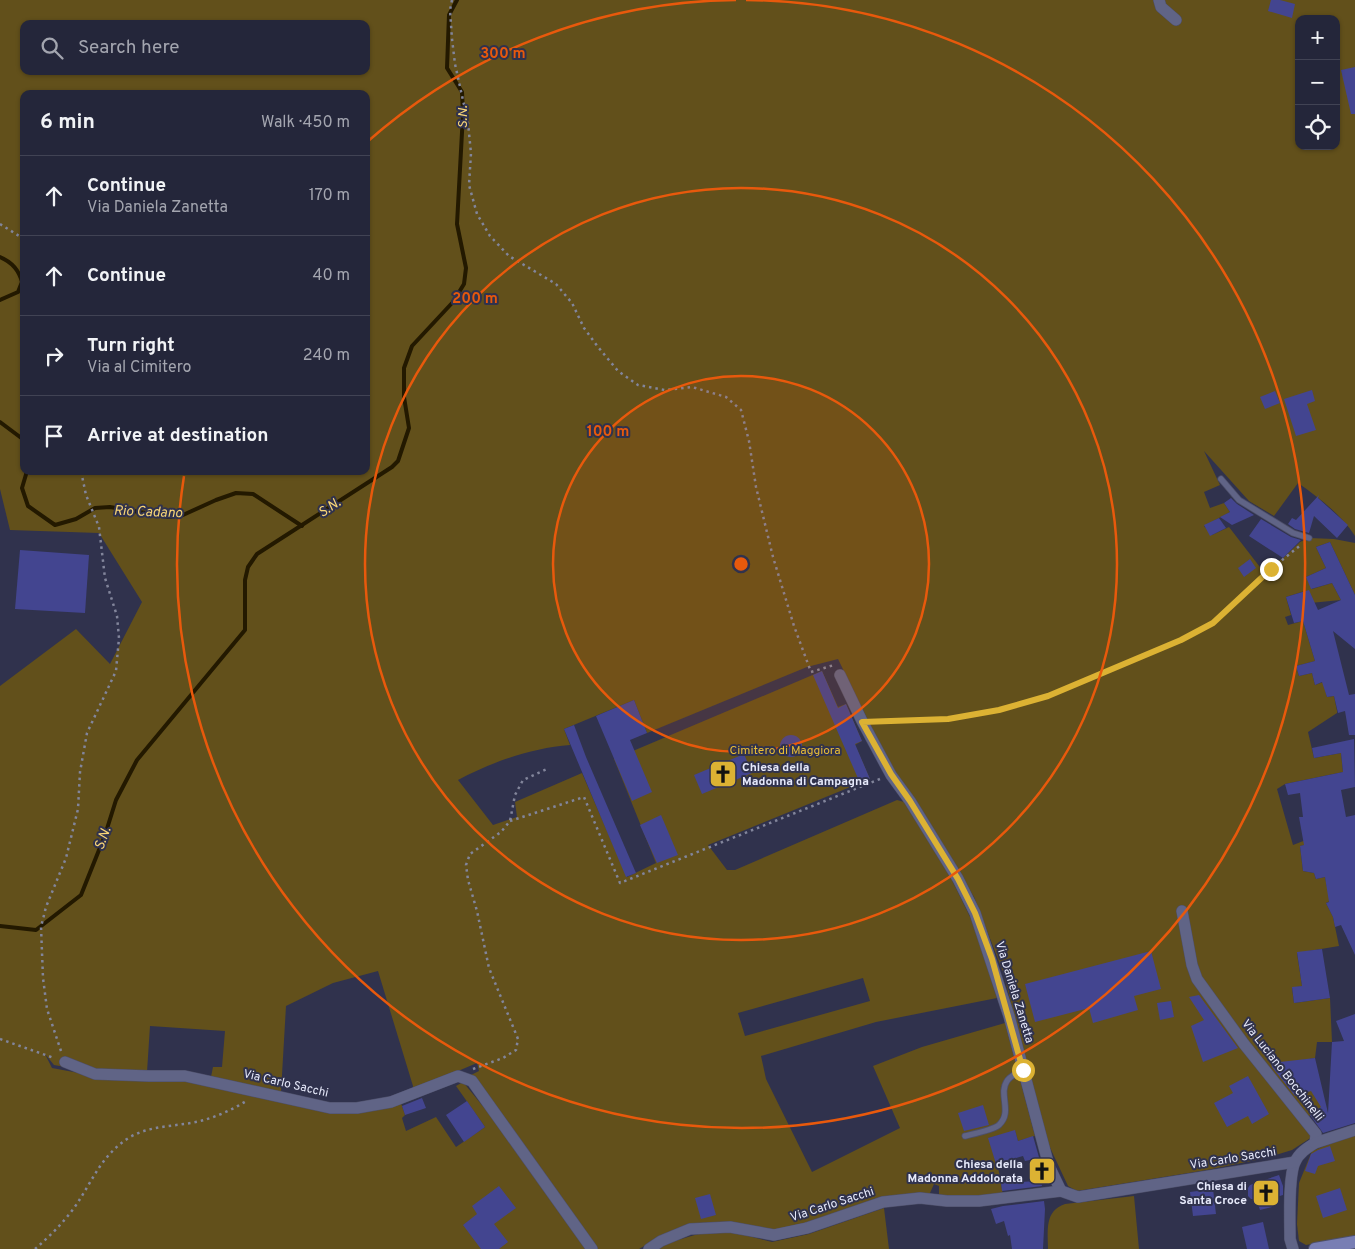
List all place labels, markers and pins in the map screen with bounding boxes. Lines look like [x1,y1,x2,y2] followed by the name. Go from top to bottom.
[732,555,750,573] centre of rings
[708,759,738,789] church icon: Chiesa della Madonna di Campagna
[742,760,869,790] place label: Chiesa della Madonna di Campagna
[1027,1156,1057,1186] church icon: Chiesa della Madonna Addolorata
[907,1157,1023,1187] place label: Chiesa della Madonna Addolorata
[1251,1178,1281,1208] church icon: Chiesa di Santa Croce
[1179,1179,1247,1209] place label: Chiesa di Santa Croce

